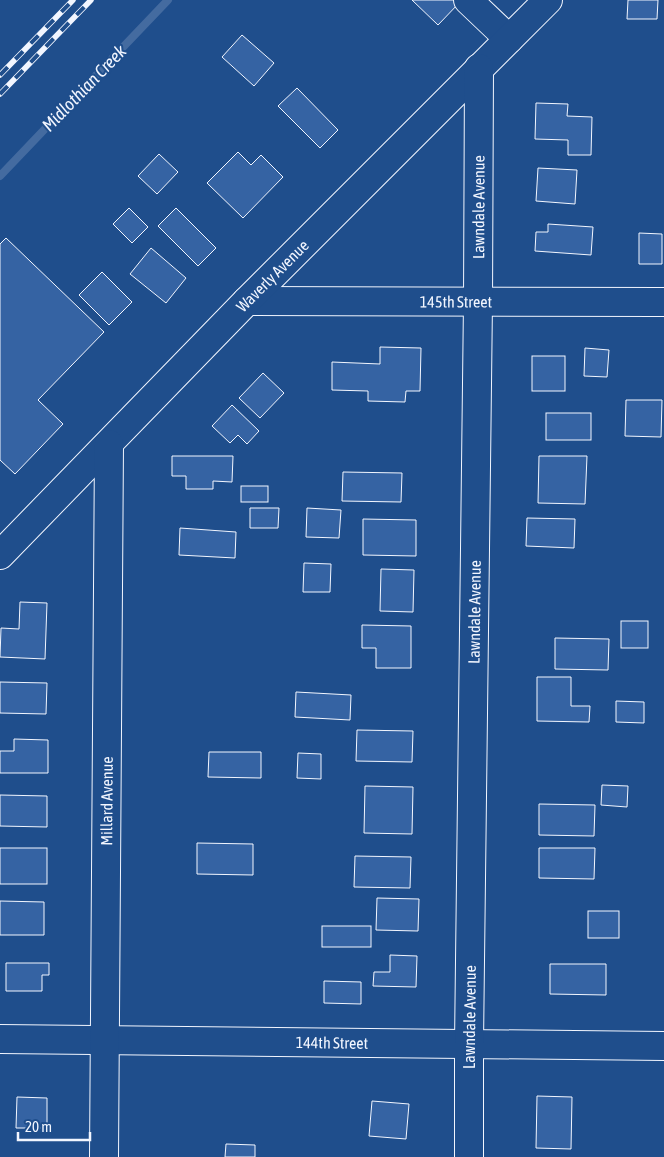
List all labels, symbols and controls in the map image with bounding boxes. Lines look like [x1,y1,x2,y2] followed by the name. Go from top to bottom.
[38,40,131,136] water label: Midlothian Creek
[469,155,488,259] street label: Lawndale Avenue
[233,236,312,315] street label: Waverly Avenue
[420,292,493,311] street label: 145th Street
[465,560,484,664] street label: Lawndale Avenue
[97,756,116,846] street label: Millard Avenue
[460,965,479,1069] street label: Lawndale Avenue
[296,1033,369,1052] street label: 144th Street
[18,1110,90,1142] scale bar
[25,1118,52,1135] text: 20 m

